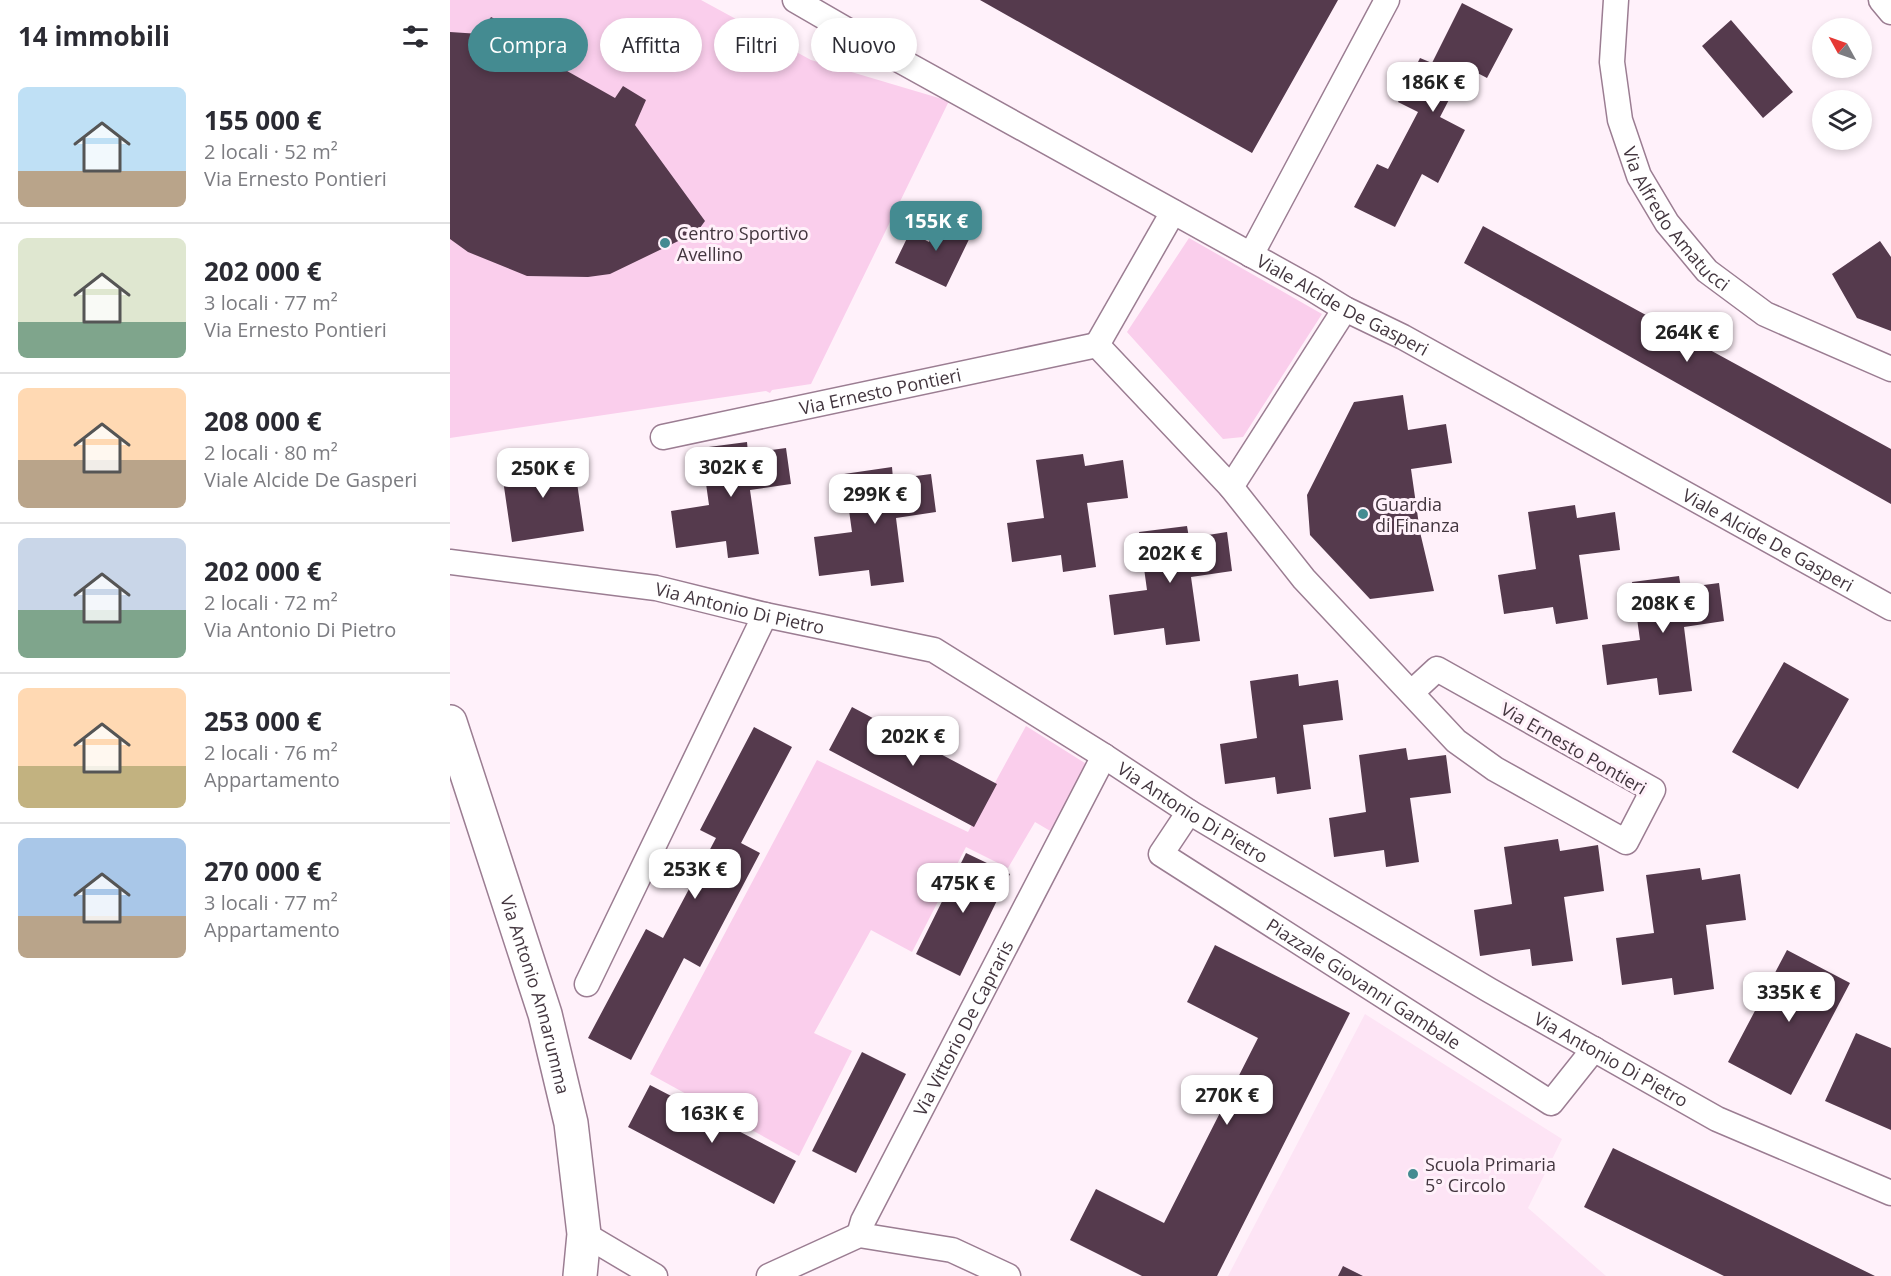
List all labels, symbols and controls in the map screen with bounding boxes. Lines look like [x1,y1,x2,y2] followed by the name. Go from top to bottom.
[18,18,170,54] text: 14 immobili
[468,18,588,72] chip: Compra
[600,18,702,72] chip: Affitta
[714,18,799,72] chip: Filtri
[811,18,917,72] chip: Nuovo
[1812,18,1872,78] north arrow
[1812,18,1872,150] map controls
[399,20,432,53] icon: filters
[1384,62,1482,113] pin: 186K €
[1401,68,1465,95] text: 186K €
[1812,90,1872,150] button: layers
[204,102,322,138] text: 155 000 €
[66,111,138,183] icon: home
[204,138,338,165] text: 2 locali · 52 m²
[1618,143,1735,296] street label: Via Alfredo Amatucci
[204,165,387,192] text: Via Ernesto Pontieri
[887,201,985,252] pin: 155K €
[904,207,968,234] text: 155K €
[677,221,809,266] place label: Centro Sportivo Avellino
[658,236,672,250] marker: Centro Sportivo Avellino
[1253,248,1433,361] street label: Viale Alcide De Gasperi
[204,253,322,289] text: 202 000 €
[66,262,138,334] icon: home
[204,289,338,316] text: 3 locali · 77 m²
[1638,312,1736,363] pin: 264K €
[204,316,387,343] text: Via Ernesto Pontieri
[1655,318,1719,345] text: 264K €
[797,362,963,420] street label: Via Ernesto Pontieri
[204,403,322,439] text: 208 000 €
[66,412,138,484] icon: home
[204,439,338,466] text: 2 locali · 80 m²
[682,447,780,498] pin: 302K €
[494,448,592,499] pin: 250K €
[699,453,763,480] text: 302K €
[511,454,575,481] text: 250K €
[204,466,417,493] text: Viale Alcide De Gasperi
[826,474,924,525] pin: 299K €
[843,480,907,507] text: 299K €
[1678,483,1858,597] street label: Viale Alcide De Gasperi
[1375,492,1460,537] place label: Guardia di Finanza
[1356,507,1370,521] marker: Guardia di Finanza
[1121,533,1219,584] pin: 202K €
[1138,539,1202,566] text: 202K €
[204,553,322,589] text: 202 000 €
[66,562,138,634] icon: home
[653,576,827,639] street label: Via Antonio Di Pietro
[1614,583,1712,634] pin: 208K €
[204,589,338,616] text: 2 locali · 72 m²
[1631,589,1695,616] text: 208K €
[204,616,396,643] text: Via Antonio Di Pietro
[1497,696,1651,800] street label: Via Ernesto Pontieri
[204,703,322,739] text: 253 000 €
[66,712,138,784] icon: home
[864,716,962,767] pin: 202K €
[881,722,945,749] text: 202K €
[204,739,338,766] text: 2 locali · 76 m²
[1113,756,1272,868] street label: Via Antonio Di Pietro
[204,766,340,793] text: Appartamento
[646,849,744,900] pin: 253K €
[204,853,322,889] text: 270 000 €
[663,855,727,882] text: 253K €
[66,862,138,934] icon: home
[914,863,1012,914] pin: 475K €
[931,869,995,896] text: 475K €
[204,889,338,916] text: 3 locali · 77 m²
[495,892,576,1097] street label: Via Antonio Annarumma
[1262,913,1465,1054] street label: Piazzale Giovanni Gambale
[204,916,340,943] text: Appartamento
[908,936,1018,1120] street label: Via Vittorio De Capraris
[1740,972,1838,1023] pin: 335K €
[1757,978,1821,1005] text: 335K €
[1530,1006,1693,1112] street label: Via Antonio Di Pietro
[1178,1075,1276,1126] pin: 270K €
[1195,1081,1259,1108] text: 270K €
[663,1093,761,1144] pin: 163K €
[680,1099,744,1126] text: 163K €
[1425,1152,1556,1197] place label: Scuola Primaria 5° Circolo
[1406,1167,1420,1181] marker: Scuola Primaria 5° Circolo

